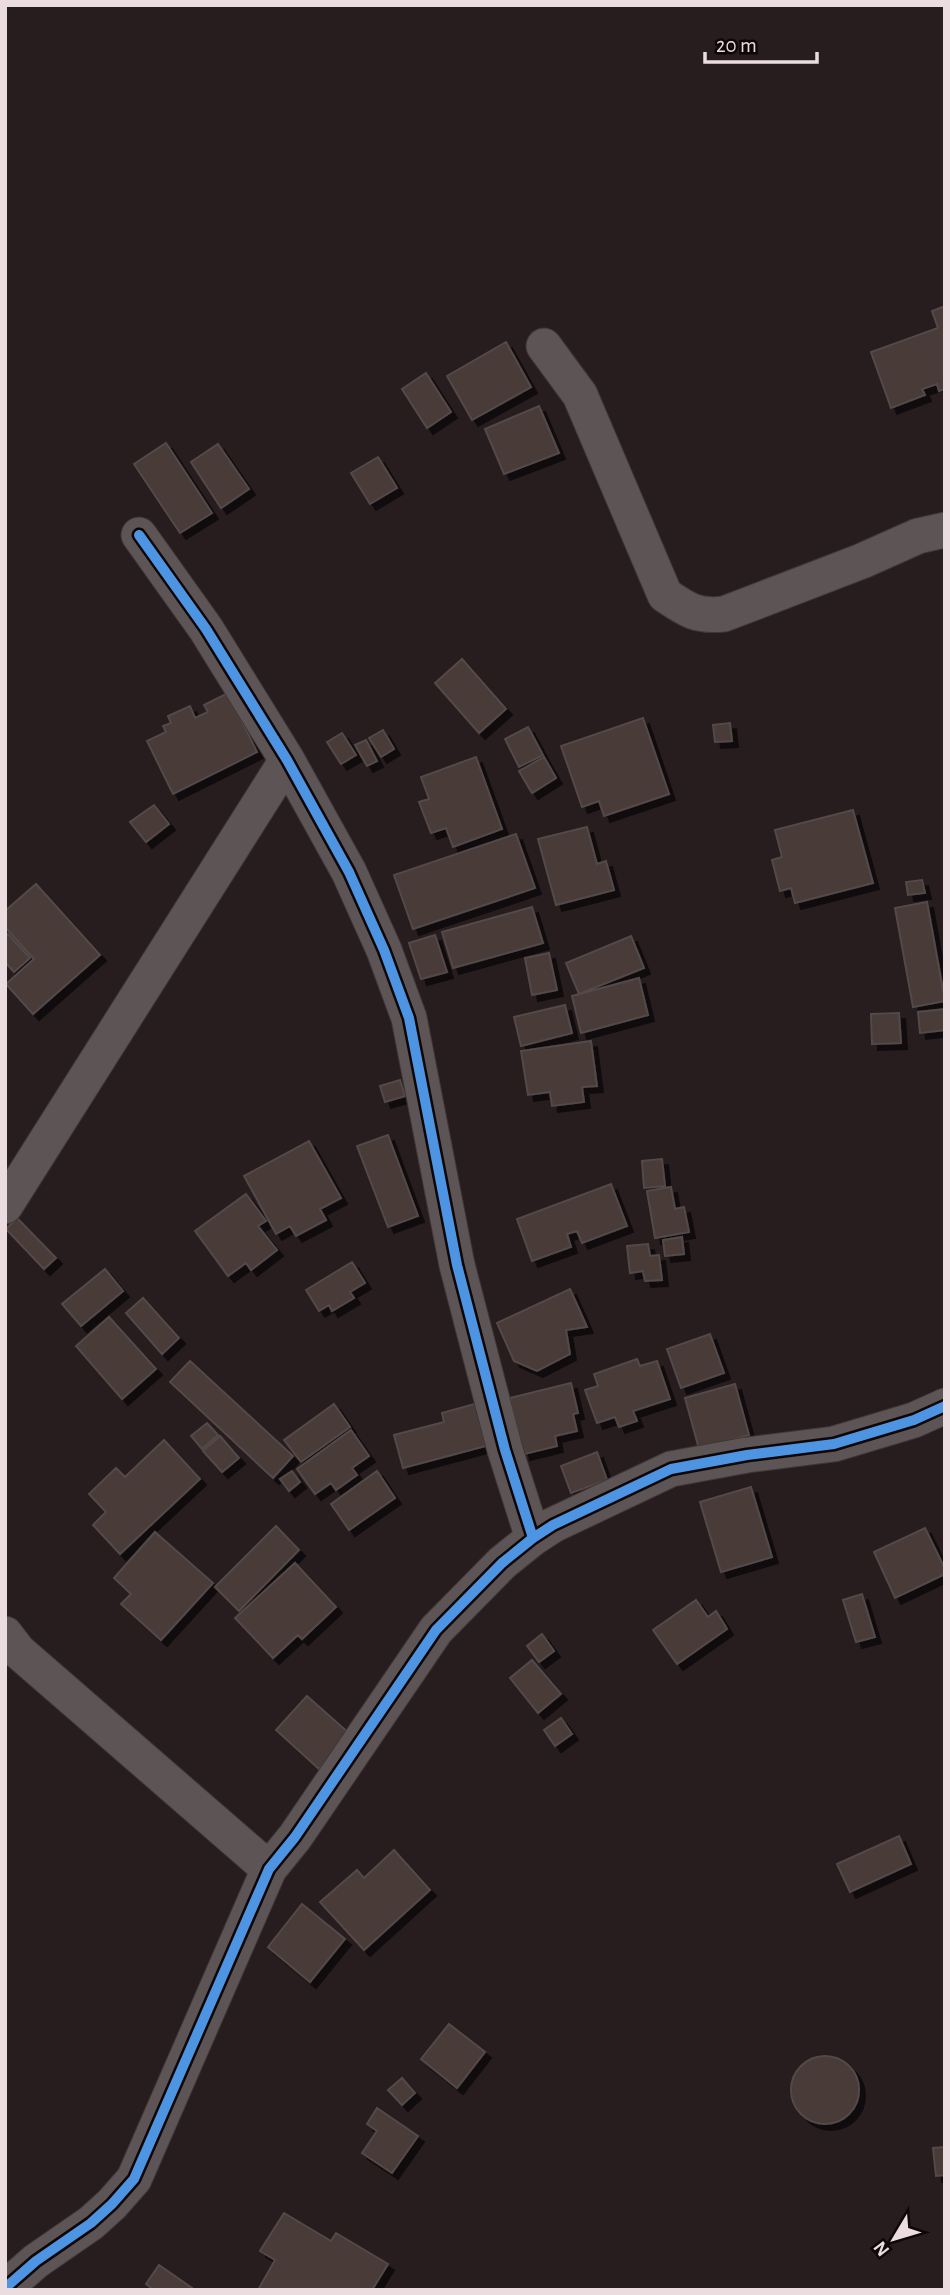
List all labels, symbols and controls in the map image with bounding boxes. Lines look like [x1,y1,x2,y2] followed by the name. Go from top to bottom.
[705,21,817,65] scale bar
[716,35,757,56] text: 20 m
[859,2204,929,2274] north arrow
[870,2237,893,2260] text: N

